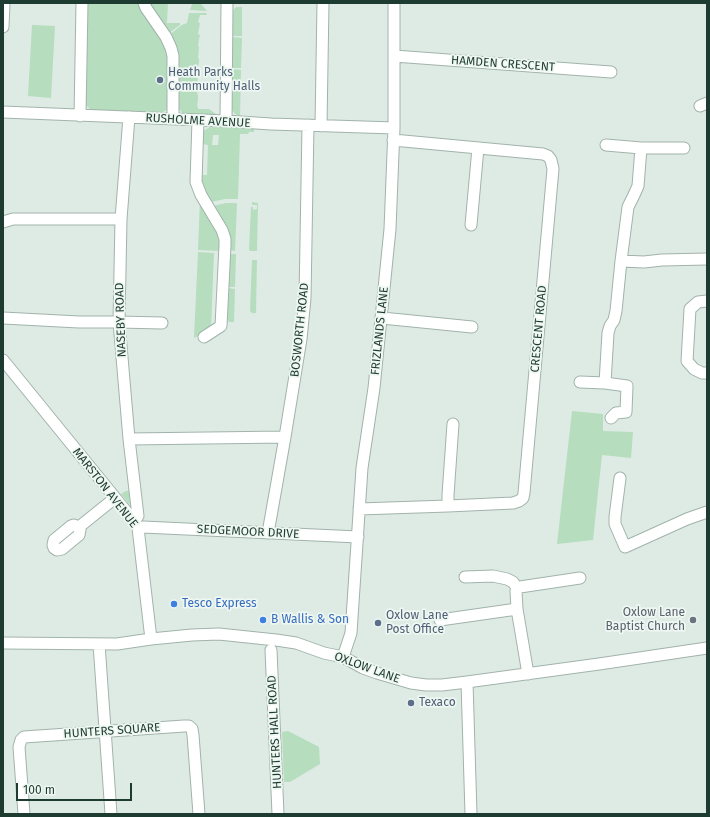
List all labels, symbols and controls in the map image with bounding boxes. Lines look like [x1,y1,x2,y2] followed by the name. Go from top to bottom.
[450,53,556,75] street label: HAMDEN CRESCENT
[168,66,260,94] place label: Heath Parks Community Halls
[155,75,165,85] marker: Heath Parks Community Halls
[145,111,251,131] street label: RUSHOLME AVENUE
[112,282,130,358] street label: NASEBY ROAD
[288,282,312,378] street label: BOSWORTH ROAD
[528,285,550,373] street label: CRESCENT ROAD
[368,286,392,376] street label: FRIZLANDS LANE
[69,445,141,531] street label: MARSTON AVENUE
[196,522,300,542] street label: SEDGEMOOR DRIVE
[182,597,257,611] place label: Tesco Express
[169,599,179,609] marker: Tesco Express
[606,606,685,634] place label: Oxlow Lane Baptist Church
[386,609,448,637] place label: Oxlow Lane Post Office
[271,613,349,627] place label: B Wallis & Son
[258,615,268,625] marker: B Wallis & Son
[688,615,698,625] marker: Oxlow Lane Baptist Church
[373,618,383,628] marker: Oxlow Lane Post Office
[332,649,402,687] street label: OXLOW LANE
[265,675,285,789] street label: HUNTERS HALL ROAD
[419,696,456,710] place label: Texaco
[406,698,416,708] marker: Texaco
[63,720,161,742] street label: HUNTERS SQUARE
[18,775,134,801] scale bar
[23,783,55,797] text: 100 m

